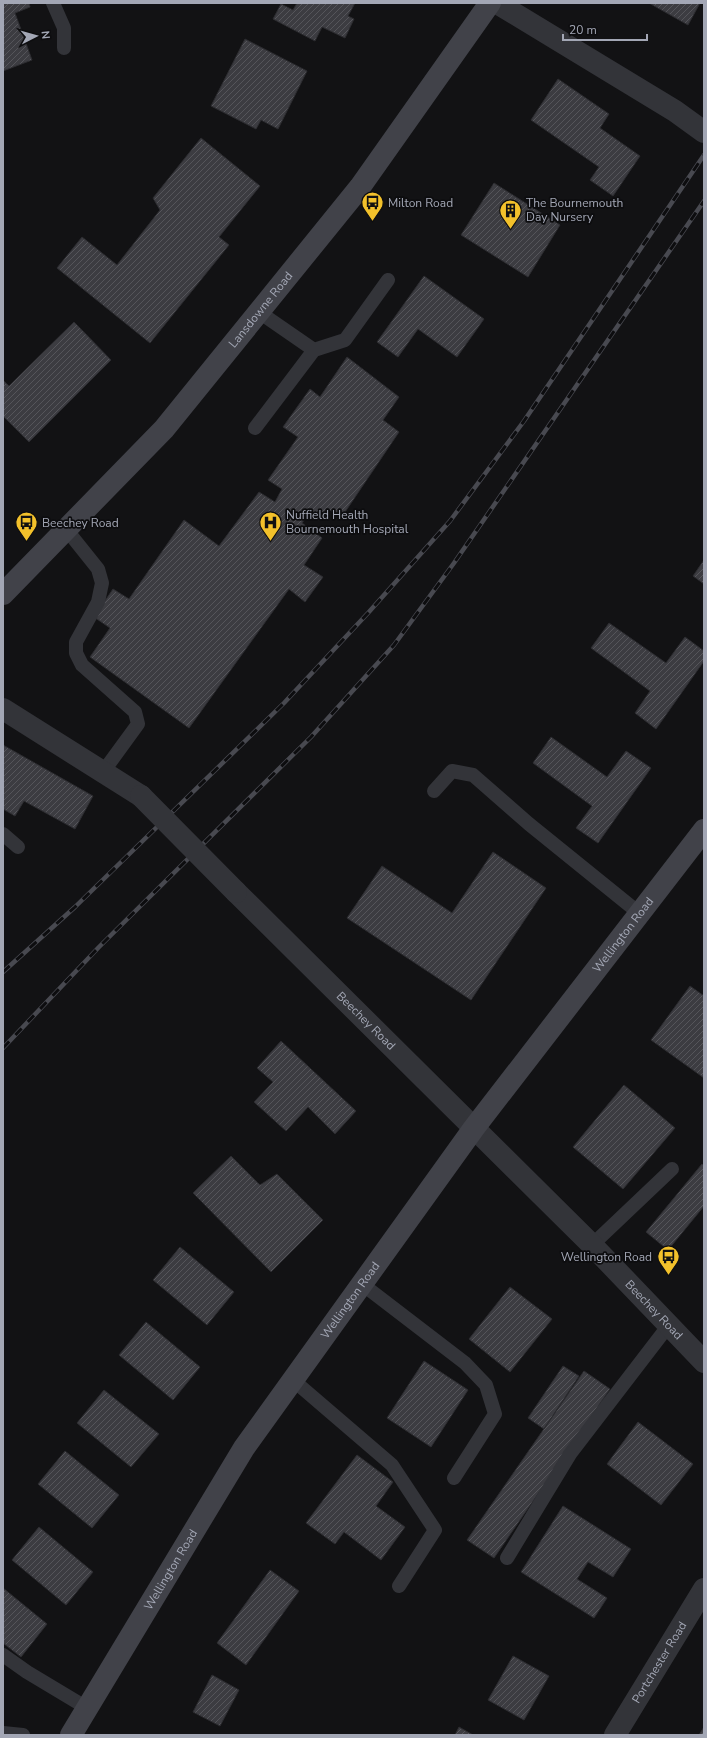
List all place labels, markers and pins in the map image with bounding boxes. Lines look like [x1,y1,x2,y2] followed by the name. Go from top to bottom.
[360,190,386,223] bus stop icon: Milton Road
[388,195,453,211] place label: Milton Road
[526,195,623,225] place label: The Bournemouth Day Nursery
[498,197,524,230] building icon: The Bournemouth Day Nursery
[286,507,409,537] place label: Nuffield Health Bournemouth Hospital
[258,509,284,542] hospital icon: Nuffield Health Bournemouth Hospital
[14,510,40,543] bus stop icon: Beechey Road
[42,515,119,531] place label: Beechey Road
[655,1244,681,1277] bus stop icon: Wellington Road
[561,1249,652,1265] place label: Wellington Road

